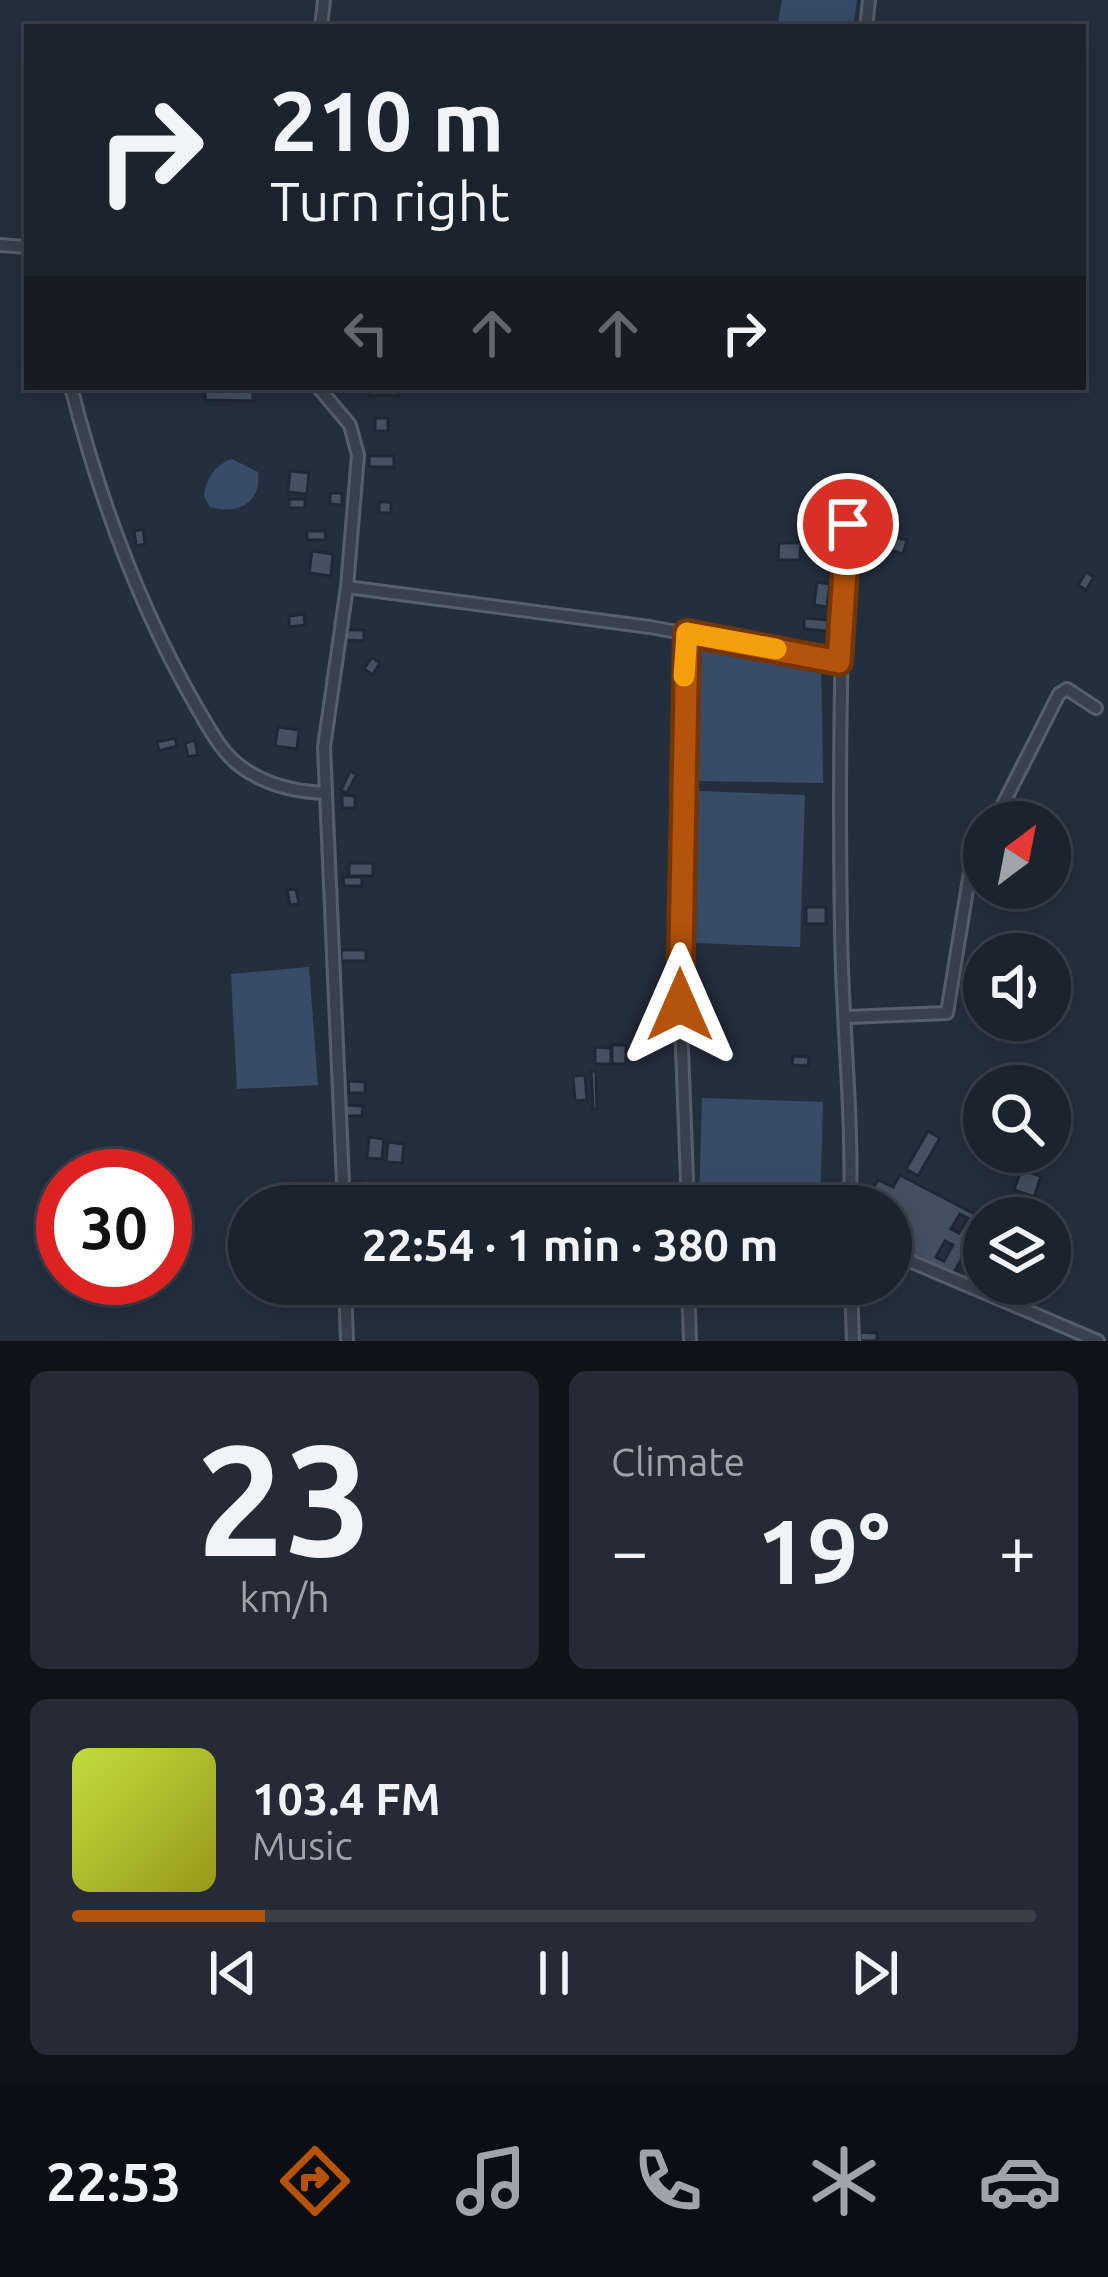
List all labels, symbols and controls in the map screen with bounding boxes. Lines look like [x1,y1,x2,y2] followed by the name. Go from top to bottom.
[72,72,228,228] icon: right
[270,73,504,167] text: 210 m
[270,171,510,231] text: Turn right
[333,300,399,366] icon: left
[459,300,525,366] icon: ahead
[585,300,651,366] icon: ahead
[711,300,777,366] icon: right
[797,473,899,575] pin
[815,491,881,557] icon: arrive
[963,801,1071,909] north arrow
[963,801,1071,1305] map controls
[963,933,1071,1041] button: sound
[617,942,743,1068] position arrow
[963,1065,1071,1173] button: search
[36,1149,192,1305] speed limit sign: 30
[963,1197,1071,1305] button: layers
[362,1219,778,1270] text: 22:54 · 1 min · 380 m
[197,1411,372,1585] text: 23
[611,1440,745,1483] text: Climate
[757,1500,890,1601] text: 19°
[611,1513,648,1587] text: −
[999,1513,1036,1587] text: +
[239,1576,330,1619] text: km/h
[252,1773,441,1824] text: 103.4 FM
[252,1824,353,1867] text: Music
[200,1940,266,2006] icon: previous
[521,1940,587,2006] icon: pause
[842,1940,908,2006] icon: next
[273,2139,357,2223] icon: directions
[449,2139,533,2223] icon: music
[626,2139,710,2223] icon: phone
[802,2139,886,2223] icon: climate
[978,2139,1062,2223] icon: car
[46,2151,181,2211] text: 22:53

